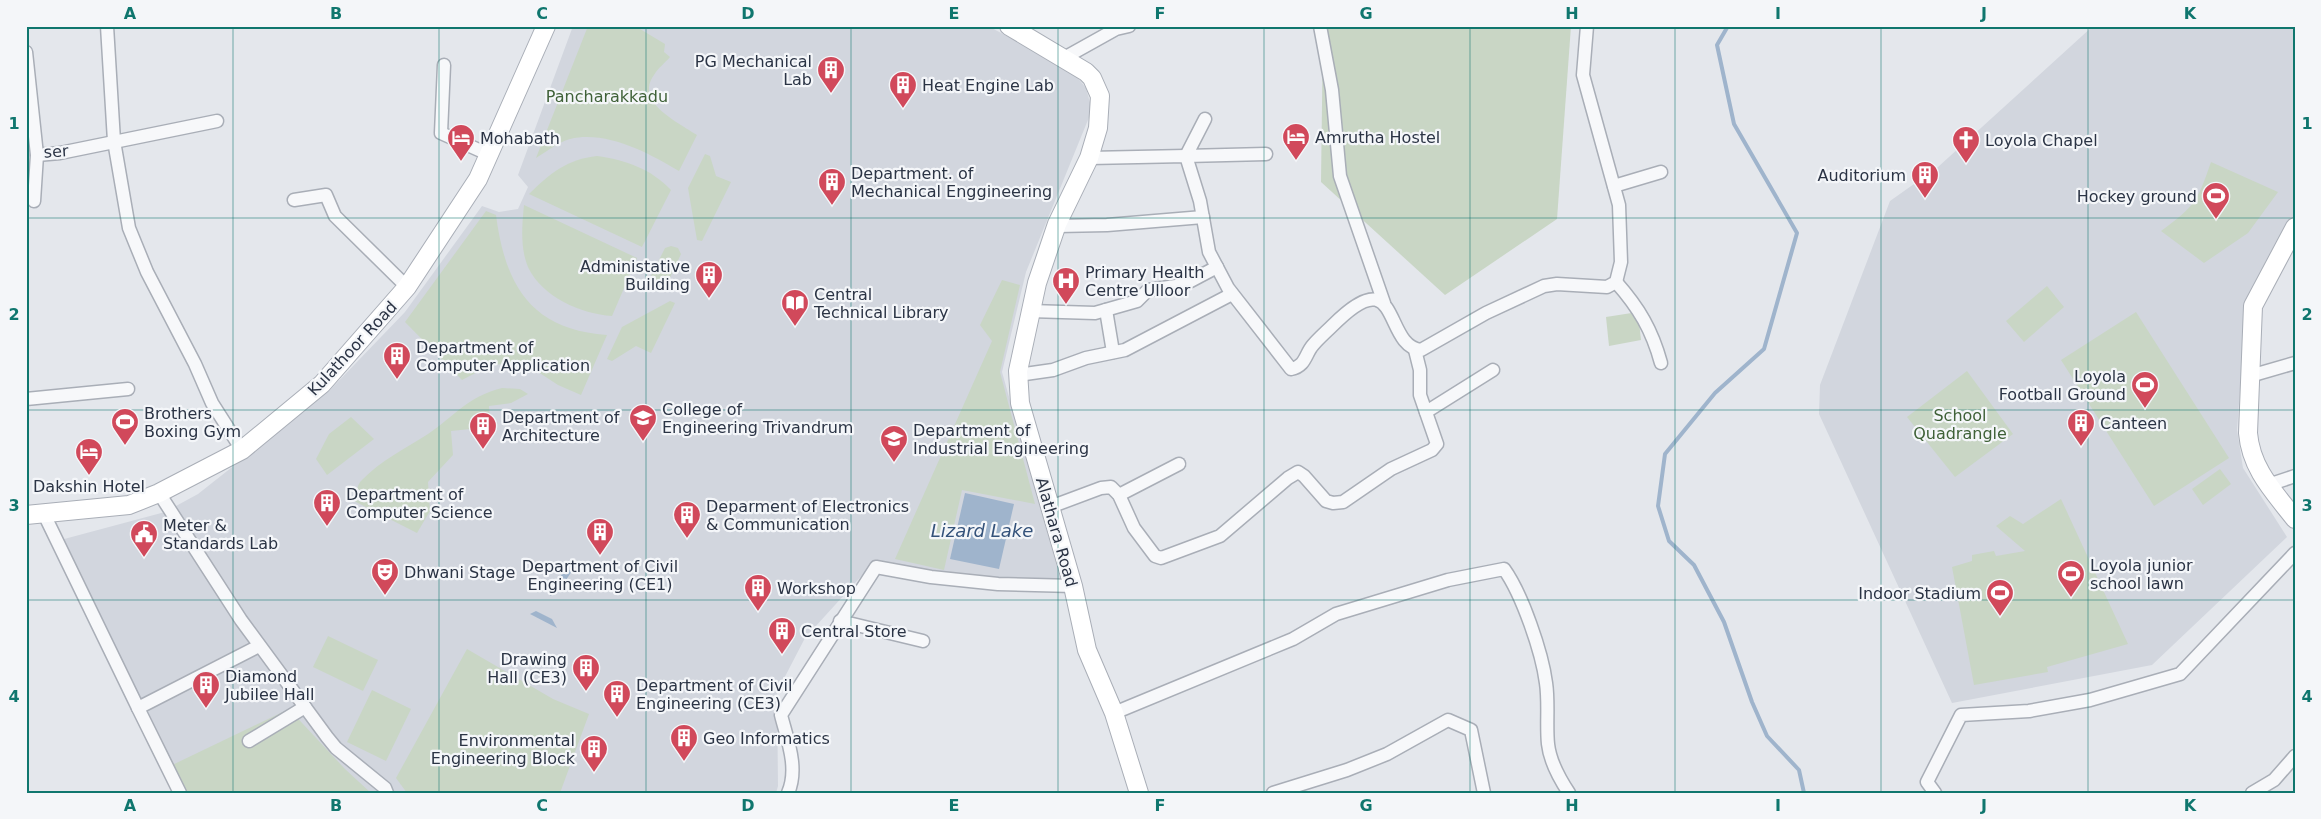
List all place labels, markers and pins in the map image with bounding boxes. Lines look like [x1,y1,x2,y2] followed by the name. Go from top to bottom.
[695,52,812,89] place label: PG Mechanical Lab
[816,55,846,94] building icon: PG Mechanical Lab
[888,70,918,109] building icon: Heat Engine Lab
[922,76,1054,95] place label: Heat Engine Lab
[1281,122,1311,161] hotel icon: Amrutha Hostel
[446,123,476,162] hotel icon: Mohabath
[1951,125,1981,164] church icon: Loyola Chapel
[1315,128,1440,147] place label: Amrutha Hostel
[480,129,560,148] place label: Mohabath
[1985,131,2098,150] place label: Loyola Chapel
[1910,160,1940,199] building icon: Auditorium
[851,164,1052,201] place label: Department. of Mechanical Enggineering
[1818,166,1906,185] place label: Auditorium
[817,167,847,206] building icon: Department. of Mechanical Enggineering
[2201,181,2231,220] sports icon: Hockey ground
[2077,187,2197,206] place label: Hockey ground
[580,257,690,294] place label: Administative Building
[694,260,724,299] building icon: Administative Building
[1085,263,1204,300] place label: Primary Health Centre Ulloor
[1051,266,1081,305] hospital icon: Primary Health Centre Ulloor
[813,285,949,322] place label: Central Technical Library
[780,288,810,327] library icon: Central Technical Library
[416,338,590,375] place label: Department of Computer Application
[382,341,412,380] building icon: Department of Computer Application
[1999,367,2126,404] place label: Loyola Football Ground
[2130,370,2160,409] sports icon: Loyola Football Ground
[662,400,853,437] place label: College of Engineering Trivandrum
[628,403,658,442] school or university icon: College of Engineering Trivandrum
[144,404,241,441] place label: Brothers Boxing Gym
[110,407,140,446] sports icon: Brothers Boxing Gym
[502,408,620,445] place label: Department of Architecture
[2066,408,2096,447] building icon: Canteen
[468,411,498,450] building icon: Department of Architecture
[2100,414,2167,433] place label: Canteen
[913,421,1089,458] place label: Department of Industrial Engineering
[879,424,909,463] school or university icon: Department of Industrial Engineering
[74,437,104,476] hotel icon: Dakshin Hotel
[33,477,145,496] place label: Dakshin Hotel
[346,485,493,522] place label: Department of Computer Science
[312,488,342,527] building icon: Department of Computer Science
[706,497,909,534] place label: Deparment of Electronics & Communication
[672,500,702,539] building icon: Deparment of Electronics & Communication
[163,516,278,553] place label: Meter & Standards Lab
[585,517,615,556] building icon: Department of Civil Engineering (CE1)
[129,519,159,558] public building icon: Meter & Standards Lab
[2090,556,2193,593] place label: Loyola junior school lawn
[370,557,400,596] theatre icon: Dhwani Stage
[522,557,678,594] place label: Department of Civil Engineering (CE1)
[2056,559,2086,598] sports icon: Loyola junior school lawn
[404,563,515,582] place label: Dhwani Stage
[743,573,773,612] building icon: Workshop
[1985,578,2015,617] sports icon: Indoor Stadium
[777,579,856,598] place label: Workshop
[1858,584,1981,603] place label: Indoor Stadium
[767,616,797,655] building icon: Central Store
[801,622,907,641] place label: Central Store
[487,650,567,687] place label: Drawing Hall (CE3)
[571,653,601,692] building icon: Drawing Hall (CE3)
[224,667,314,704] place label: Diamond Jubilee Hall
[191,670,221,709] building icon: Diamond Jubilee Hall
[636,676,792,713] place label: Department of Civil Engineering (CE3)
[602,679,632,718] building icon: Department of Civil Engineering (CE3)
[669,723,699,762] building icon: Geo Informatics
[703,729,830,748] place label: Geo Informatics
[431,731,576,768] place label: Environmental Engineering Block
[579,734,609,773] building icon: Environmental Engineering Block

